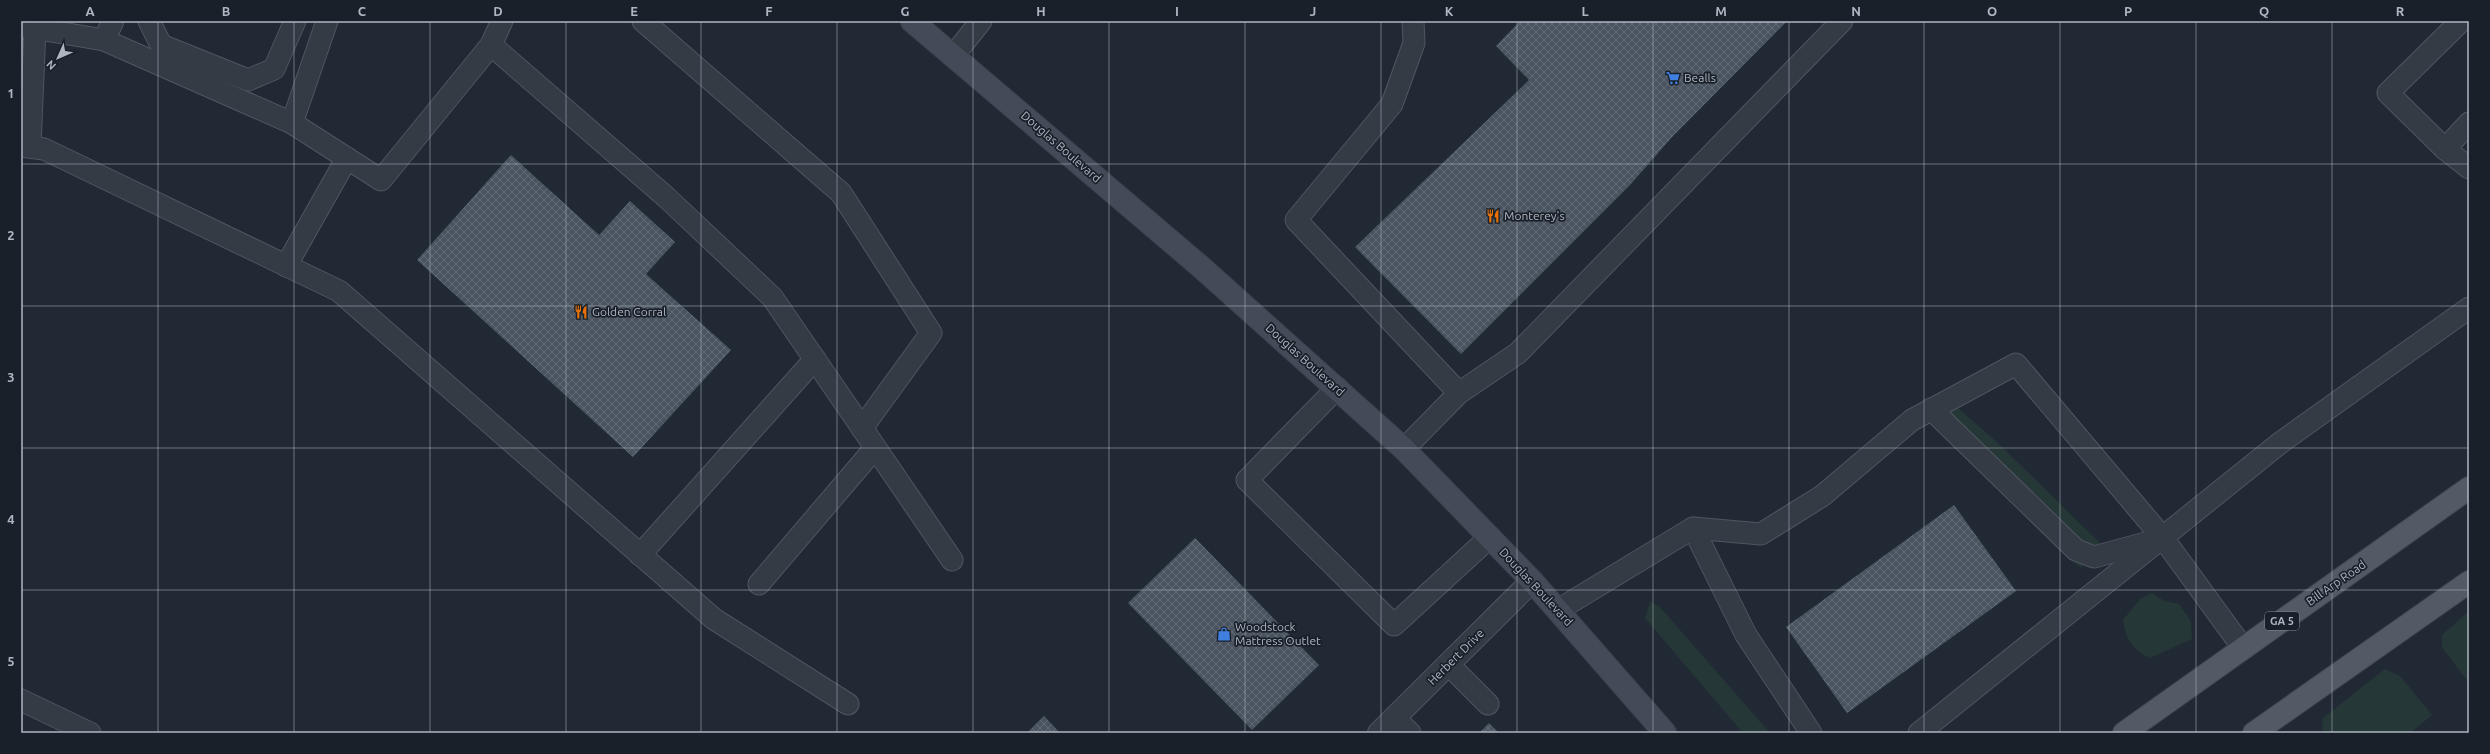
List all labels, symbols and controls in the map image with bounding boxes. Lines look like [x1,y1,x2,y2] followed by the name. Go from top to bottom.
[85,4,95,18] text: A
[222,4,231,18] text: B
[358,4,367,18] text: C
[493,4,503,18] text: D
[630,4,638,18] text: E
[765,4,773,18] text: F
[901,4,910,18] text: G
[1036,4,1046,18] text: H
[1175,4,1179,18] text: I
[1310,4,1316,18] text: J
[1445,4,1454,18] text: K
[1581,4,1589,18] text: L
[1715,4,1727,18] text: M
[1851,4,1861,18] text: N
[1987,4,1997,18] text: O
[2124,4,2132,18] text: P
[2259,4,2269,18] text: Q
[2396,4,2405,18] text: R
[38,38,78,78] north arrow
[44,58,58,72] text: N
[1665,70,1681,86] supermarket icon: Bealls
[1684,71,1716,84] place label: Bealls
[7,86,15,100] text: 1
[1019,108,1104,185] street label: Douglas Boulevard
[1485,208,1501,224] restaurant icon: Monterey's
[1504,209,1565,222] place label: Monterey's
[7,228,15,242] text: 2
[573,304,589,320] restaurant icon: Golden Corral
[592,305,666,318] place label: Golden Corral
[1263,321,1347,398] street label: Douglas Boulevard
[7,370,15,384] text: 3
[7,512,15,526] text: 4
[1497,545,1576,628] street label: Douglas Boulevard
[2304,557,2368,608] street label: Bill Arp Road
[2265,612,2299,630] road number: GA 5
[1235,620,1321,647] place label: Woodstock Mattress Outlet
[1216,626,1232,642] shop icon: Woodstock Mattress Outlet
[1425,626,1486,687] street label: Herbert Drive
[7,654,15,668] text: 5

